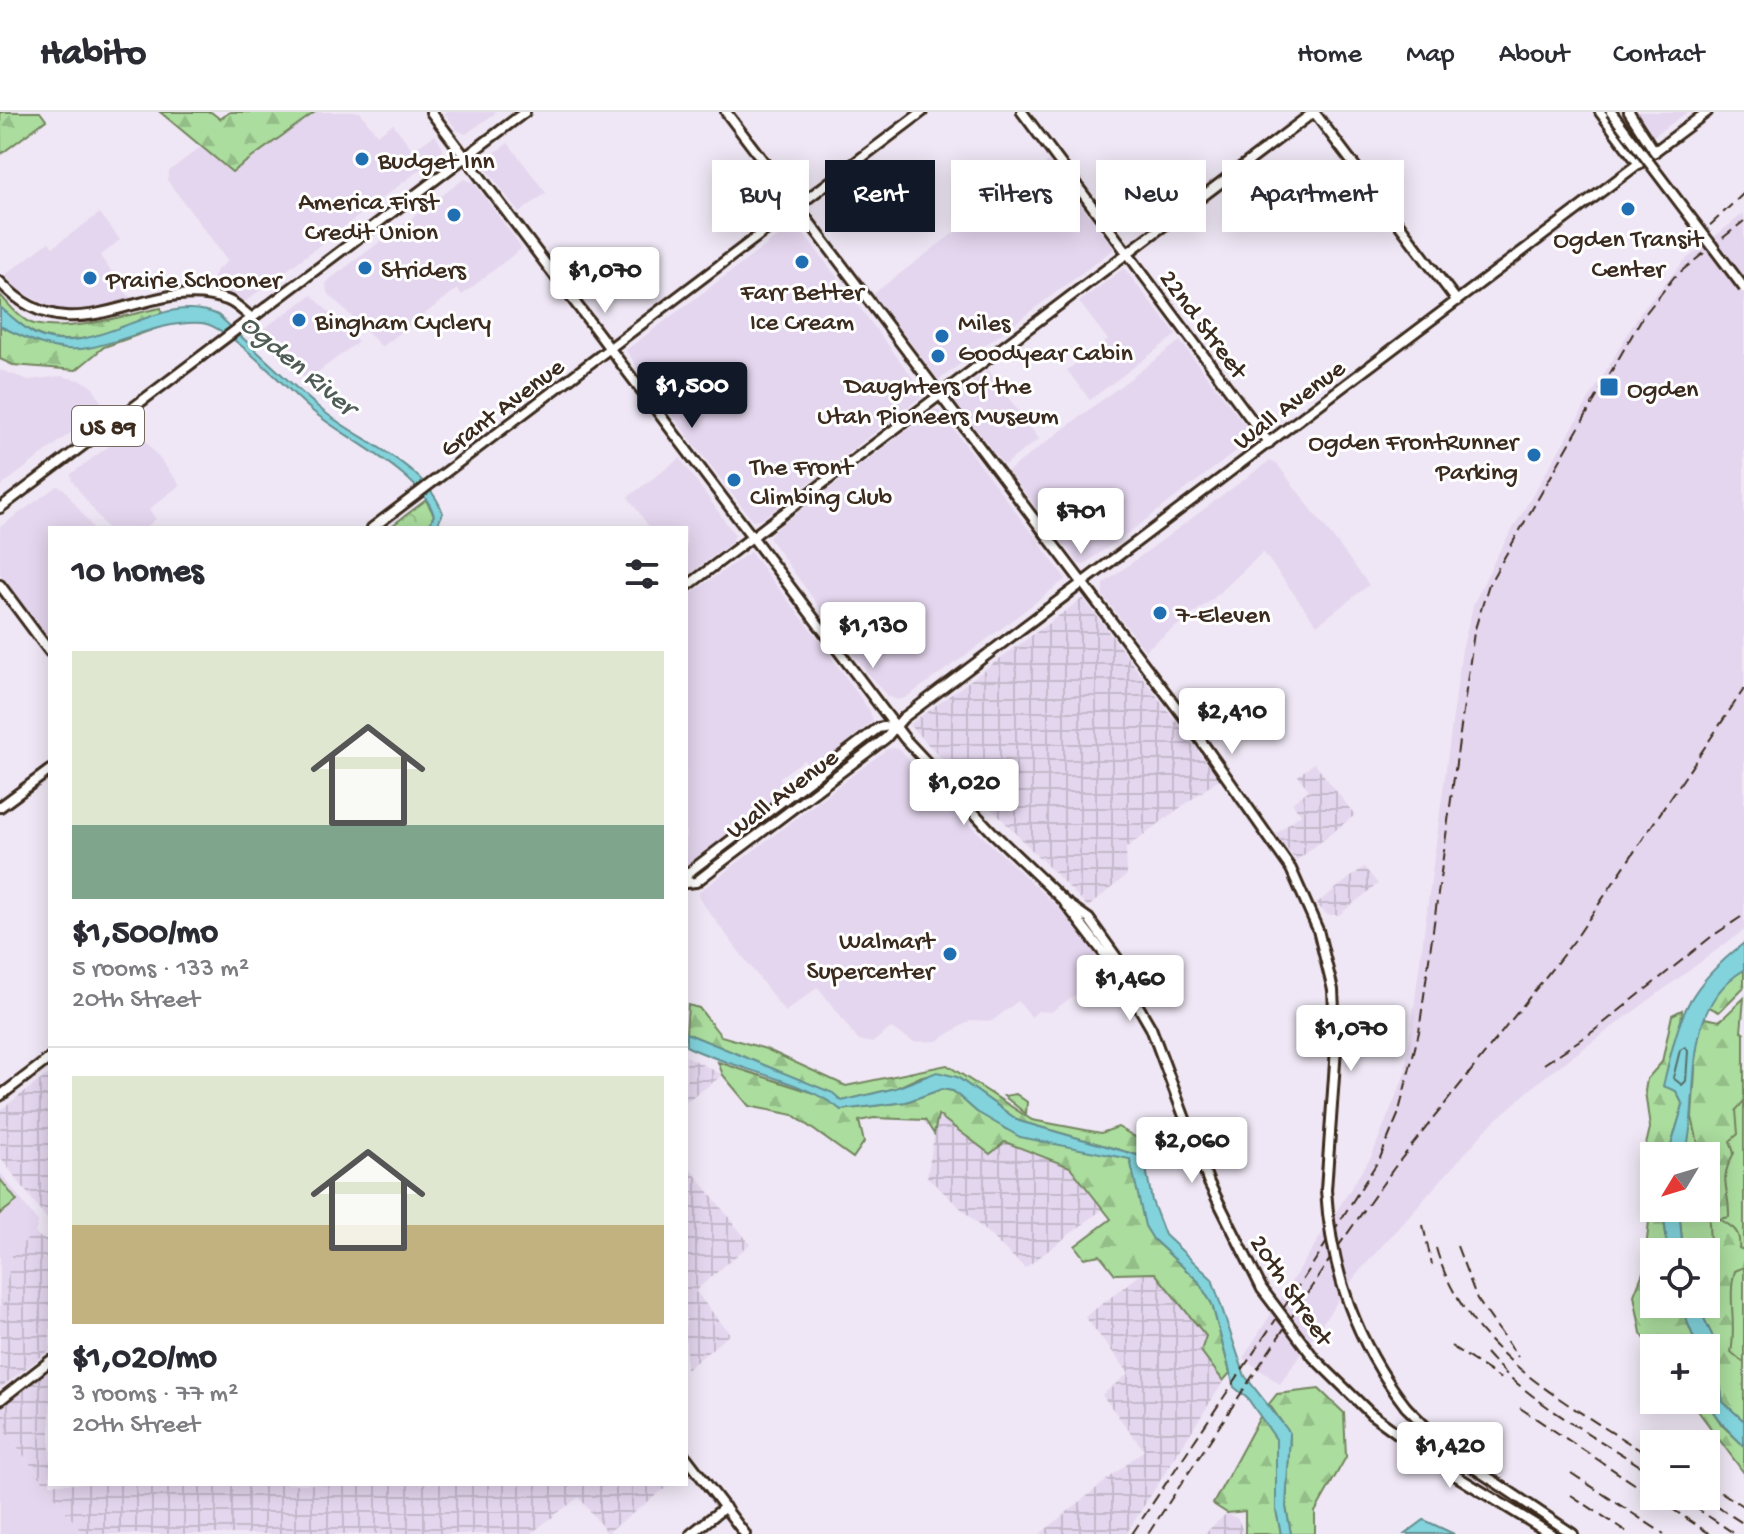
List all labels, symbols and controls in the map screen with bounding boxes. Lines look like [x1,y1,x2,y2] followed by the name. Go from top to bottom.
[40,33,146,77] text: Habito
[1297,39,1362,72] text: Home
[1406,39,1455,72] text: Map
[1499,39,1569,72] text: About
[1613,39,1704,72] text: Contact
[377,148,495,179] place label: Budget Inn
[353,150,371,168] marker: Budget Inn
[712,160,809,232] chip: Buy
[825,160,935,232] chip: Rent
[951,160,1080,232] chip: Filters
[1096,160,1206,232] chip: New
[1222,160,1404,232] chip: Apartment
[298,189,440,250] place label: America First Credit Union
[1619,200,1637,218] marker: Ogden Transit Center
[445,206,463,224] marker: America First Credit Union
[1553,226,1705,287] place label: Ogden Transit Center
[540,247,670,315] pin: $1,070
[793,253,811,271] marker: Farr Better Ice Cream
[381,257,467,288] place label: Striders
[568,257,642,288] text: $1,070
[356,259,374,277] marker: Striders
[1150,265,1254,388] street label: 22nd Street
[105,267,284,298] place label: Prairie Schooner
[81,269,99,287] marker: Prairie Schooner
[740,279,866,340] place label: Farr Better Ice Cream
[232,308,366,428] water label: Ogden River
[314,309,491,340] place label: Bingham Cyclery
[958,310,1134,371] place label: Miles Goodyear Cabin
[290,311,308,329] marker: Bingham Cyclery
[933,327,951,345] marker: Miles Goodyear Cabin
[929,347,947,365] marker: Daughters of the Utah Pioneers Museum
[436,353,572,466] street label: Grant Avenue
[1229,354,1353,459] street label: Wall Avenue
[627,362,757,430] pin: $1,500
[655,372,729,403] text: $1,500
[817,373,1059,434] place label: Daughters of the Utah Pioneers Museum
[1598,376,1620,398] marker: Ogden
[1627,376,1699,407] place label: Ogden
[72,406,144,446] road number: US 89
[1308,429,1521,490] place label: Ogden FrontRunner Parking
[1525,446,1543,464] marker: Ogden FrontRunner Parking
[748,454,893,515] place label: The Front Climbing Club
[725,471,743,489] marker: The Front Climbing Club
[1034,488,1128,556] pin: $701
[1056,498,1106,529] text: $701
[620,552,664,596] icon: filters
[72,554,203,594] text: 10 homes
[808,602,938,670] pin: $1,130
[1175,602,1271,633] place label: 7-Eleven
[1151,604,1169,622] marker: 7-Eleven
[838,612,908,643] text: $1,130
[1167,688,1297,756] pin: $2,410
[1197,698,1267,729] text: $2,410
[296,703,440,847] icon: home
[722,743,846,848] street label: Wall Avenue
[899,759,1029,827] pin: $1,020
[928,769,1000,800] text: $1,020
[72,915,218,955] text: $1,500/mo
[806,928,937,989] place label: Walmart Supercenter
[941,945,959,963] marker: Walmart Supercenter
[72,955,249,986] text: 5 rooms · 133 m²
[1065,955,1195,1023] pin: $1,460
[1095,965,1165,996] text: $1,460
[72,986,200,1017] text: 20th Street
[1286,1005,1416,1073] pin: $1,070
[1314,1015,1388,1046] text: $1,070
[1127,1117,1257,1185] pin: $2,060
[1154,1127,1230,1158] text: $2,060
[296,1128,440,1272] icon: home
[1640,1142,1720,1222] north arrow
[1640,1142,1720,1510] map controls
[1241,1230,1339,1355] street label: 20th Street
[1640,1238,1720,1318] button: locate
[1640,1334,1720,1414] button: +
[72,1340,217,1380] text: $1,020/mo
[72,1380,238,1411] text: 3 rooms · 77 m²
[72,1411,200,1442] text: 20th Street
[1385,1422,1515,1490] pin: $1,420
[1640,1430,1720,1510] button: −
[1415,1432,1485,1463] text: $1,420

